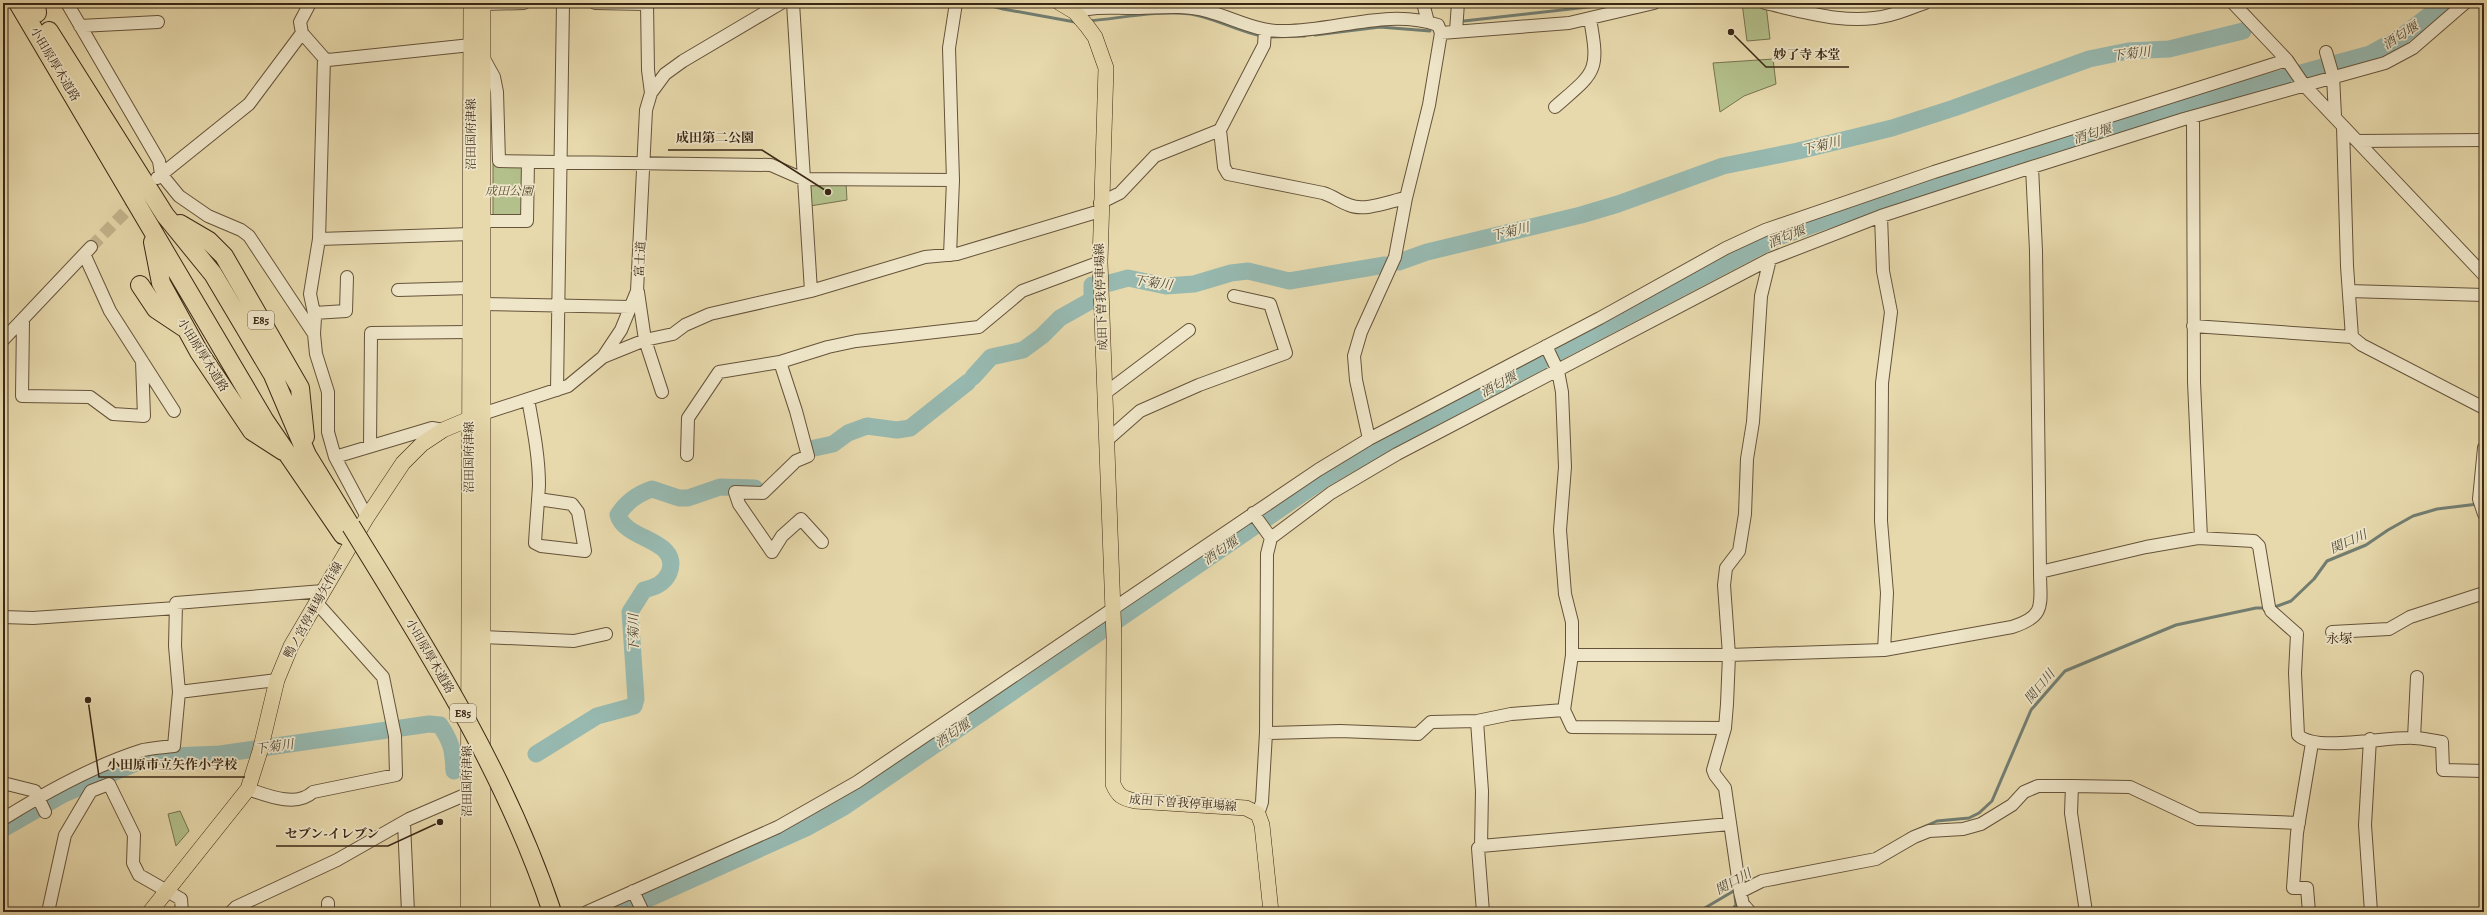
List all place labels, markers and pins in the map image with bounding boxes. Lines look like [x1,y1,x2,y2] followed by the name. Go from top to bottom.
[1766,42,1849,67] callout: 妙了寺 本堂
[668,125,762,150] callout: 成田第二公園
[99,752,245,777] callout: 小田原市立矢作小学校
[276,821,388,846] callout: セブン-イレブン

